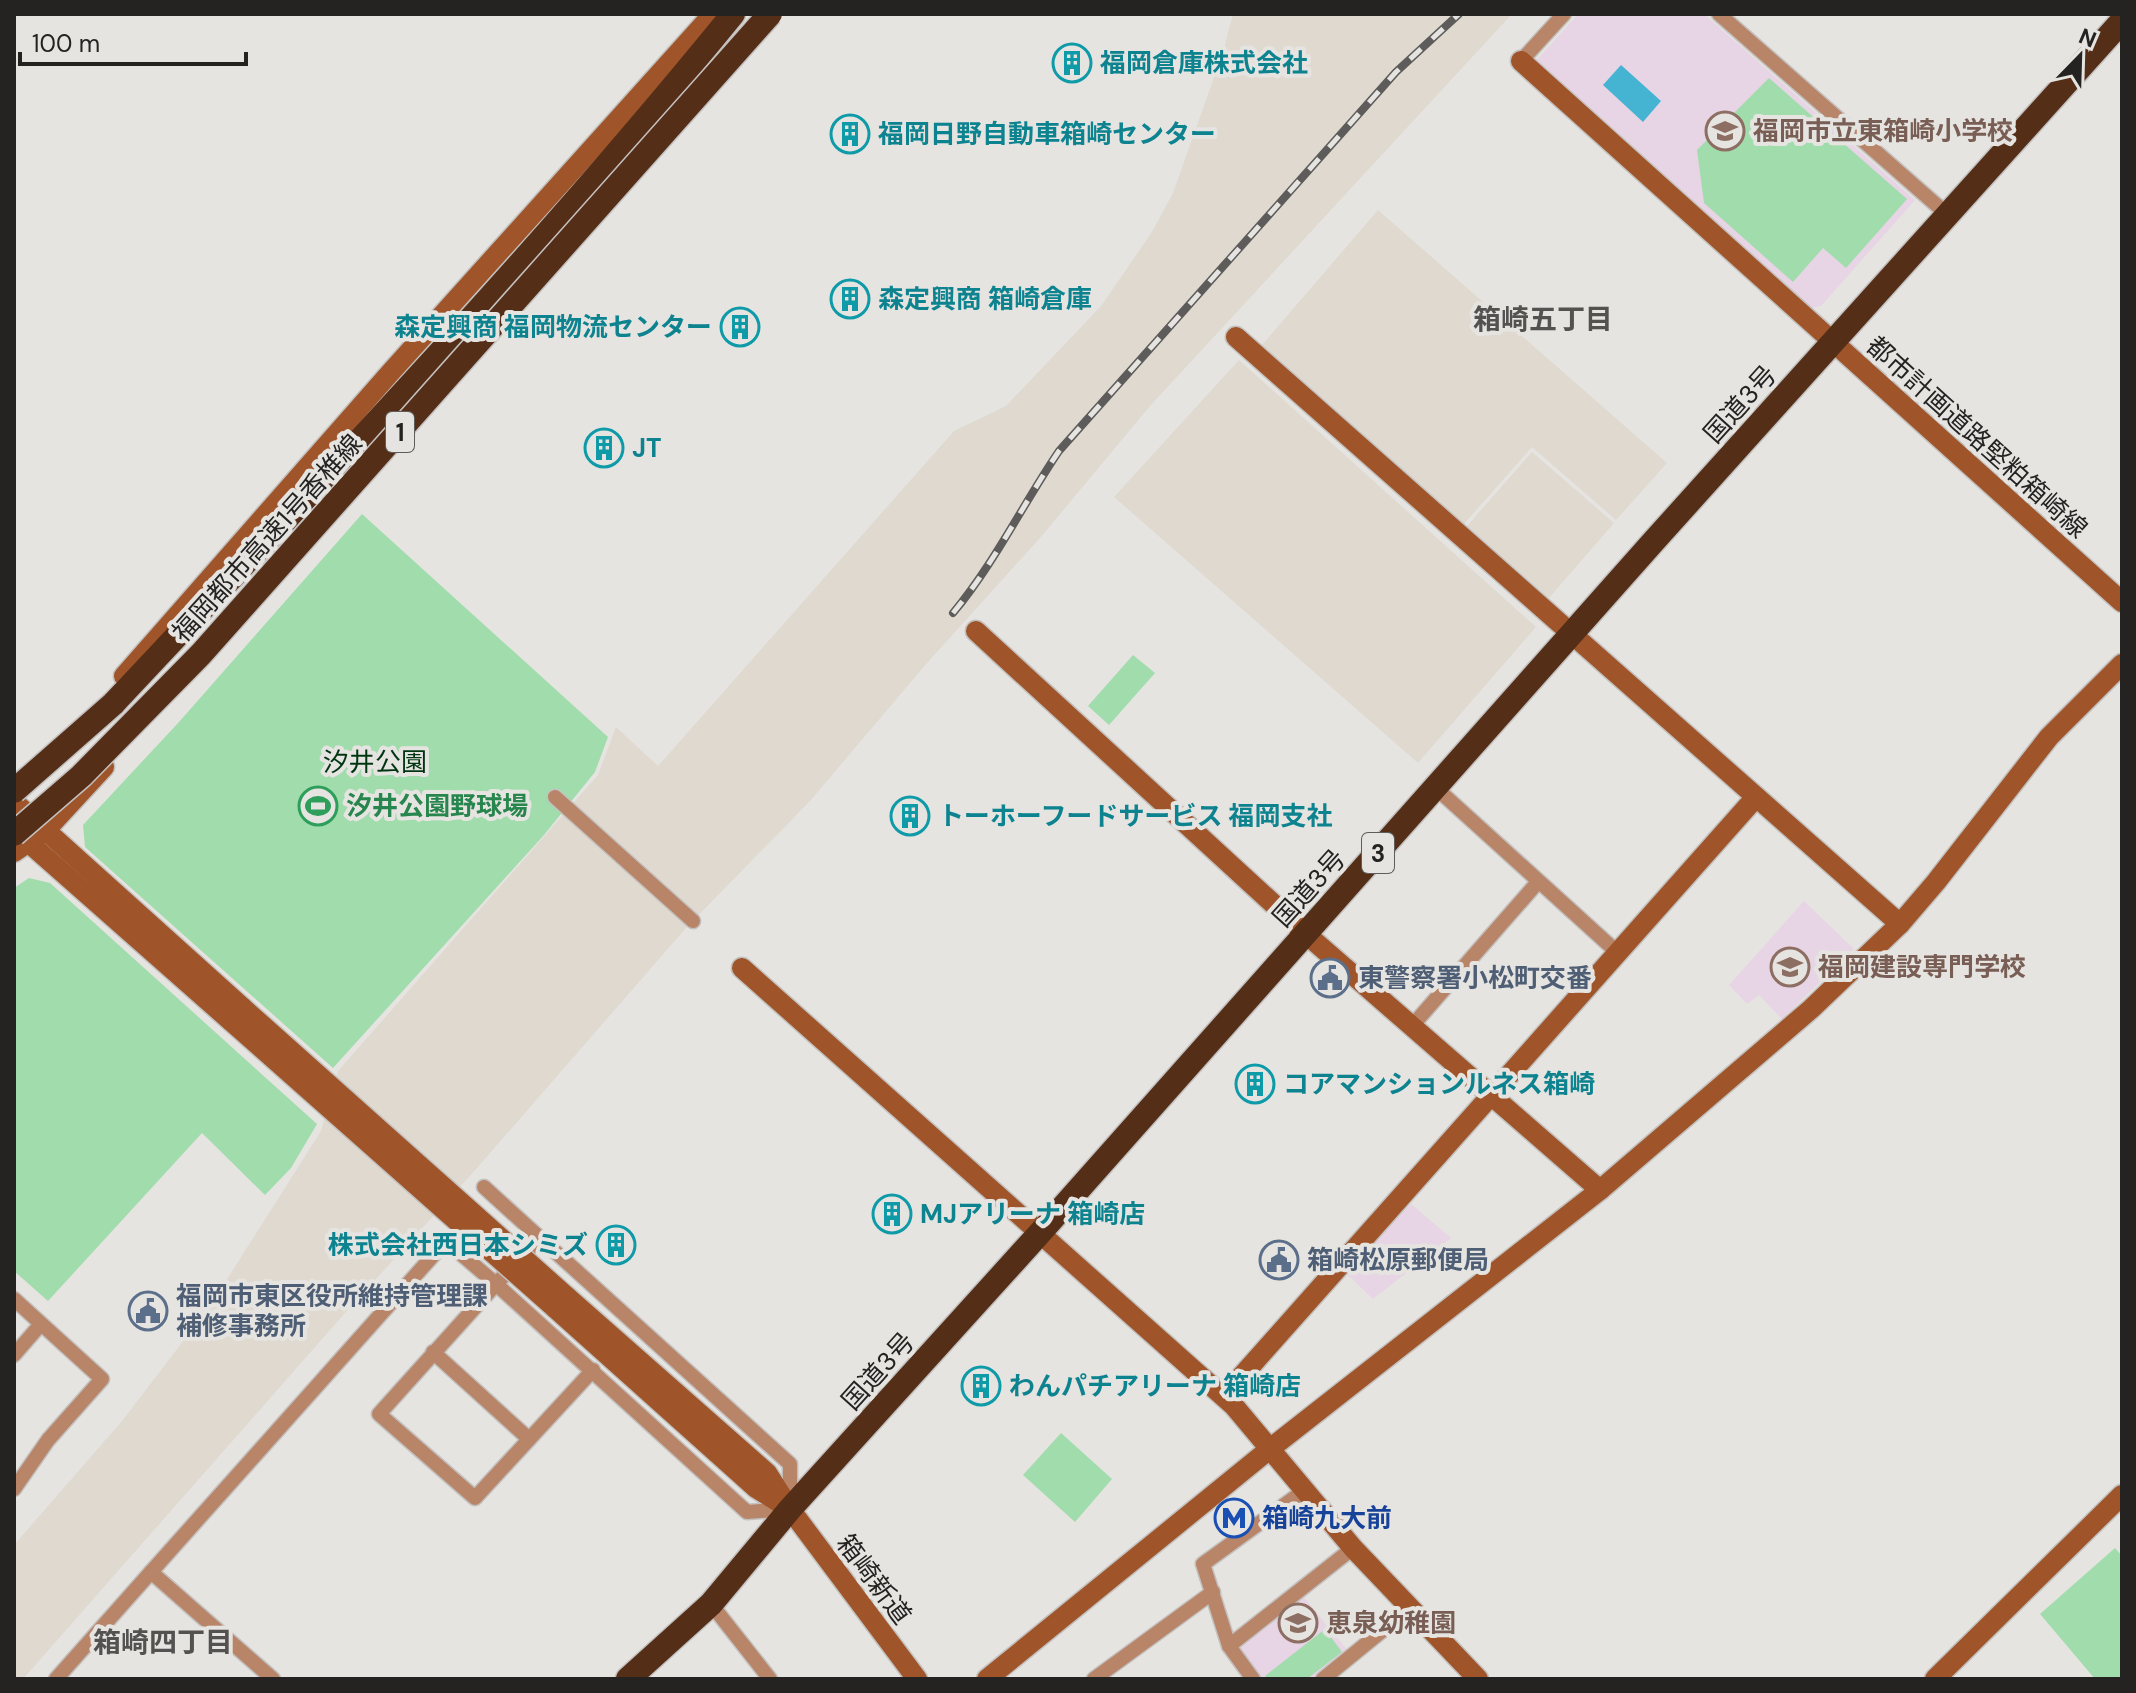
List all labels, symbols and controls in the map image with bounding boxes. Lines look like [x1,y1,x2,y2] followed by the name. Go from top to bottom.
[20,16,246,66] scale bar
[2040,16,2120,96] north arrow
[2075,22,2101,55] text: N
[32,28,100,59] text: 100 m
[1051,42,1093,84] building icon: 福岡倉庫株式会社
[1100,46,1308,80] place label: 福岡倉庫株式会社
[1704,110,1746,152] school or university icon: 福岡市立東箱崎小学校
[829,113,871,155] building icon: 福岡日野自動車箱崎センター
[1753,114,2013,148] place label: 福岡市立東箱崎小学校
[878,117,1216,151] place label: 福岡日野自動車箱崎センター
[829,278,871,320] building icon: 森定興商 箱崎倉庫
[878,282,1092,316] place label: 森定興商 箱崎倉庫
[1473,301,1613,338] district label: 箱崎五丁目
[719,306,761,348] building icon: 森定興商 福岡物流センター
[394,310,712,344] place label: 森定興商 福岡物流センター
[1859,329,2095,545] street label: 都市計画道路堅粕箱崎線
[1696,358,1784,450] street label: 国道3号
[386,412,414,452] road number: 1
[165,427,369,649] street label: 福岡都市高速1号香椎線
[583,427,625,469] building icon: JT
[632,431,662,465] place label: JT
[323,745,427,779] park label: 汐井公園
[297,785,339,827] sports icon: 汐井公園野球場
[346,789,528,823] place label: 汐井公園野球場
[889,795,931,837] building icon: トーホーフードサービス 福岡支社
[938,799,1333,833] place label: トーホーフードサービス 福岡支社
[1362,833,1394,873] road number: 3
[1265,842,1353,934] street label: 国道3号
[1769,946,1811,988] school or university icon: 福岡建設専門学校
[1818,950,2026,984] place label: 福岡建設専門学校
[1309,957,1351,999] public building icon: 東警察署小松町交番
[1358,961,1592,995] place label: 東警察署小松町交番
[1234,1063,1276,1105] building icon: コアマンションルネス箱崎
[1283,1067,1595,1101] place label: コアマンションルネス箱崎
[871,1193,913,1235] building icon: MJアリーナ 箱崎店
[920,1197,1145,1231] place label: MJアリーナ 箱崎店
[595,1224,637,1266] building icon: 株式会社西日本シミズ
[328,1228,588,1262] place label: 株式会社西日本シミズ
[1258,1239,1300,1281] public building icon: 箱崎松原郵便局
[1307,1243,1489,1277] place label: 箱崎松原郵便局
[176,1279,488,1343] place label: 福岡市東区役所維持管理課 補修事務所
[127,1290,169,1332] public building icon: 福岡市東区役所維持管理課 補修事務所
[834,1325,922,1417] street label: 国道3号
[960,1365,1002,1407] building icon: わんパチアリーナ 箱崎店
[1009,1369,1301,1403] place label: わんパチアリーナ 箱崎店
[1213,1497,1255,1539] metro station icon: 箱崎九大前
[1262,1501,1392,1535] place label: 箱崎九大前
[829,1527,919,1631] street label: 箱崎新道
[1277,1602,1319,1644] school or university icon: 恵泉幼稚園
[1326,1606,1456,1640] place label: 恵泉幼稚園
[93,1624,233,1661] district label: 箱崎四丁目

